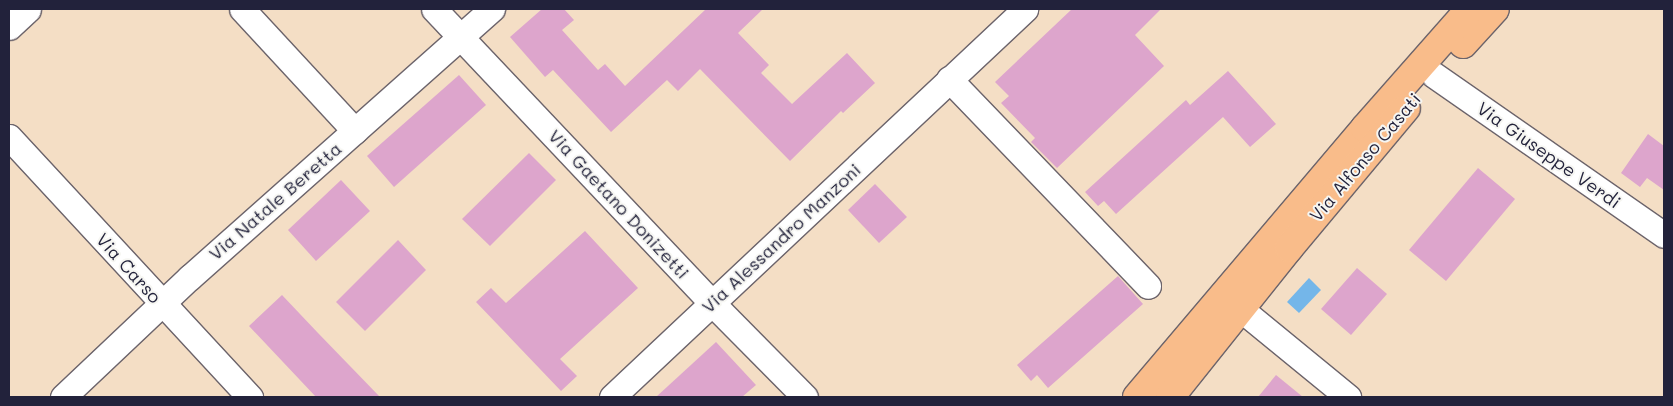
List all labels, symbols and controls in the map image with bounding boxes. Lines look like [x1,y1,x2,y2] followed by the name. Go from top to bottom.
[1305,88,1425,226] street label: Via Alfonso Casati
[1473,97,1625,213] street label: Via Giuseppe Verdi
[544,125,694,283] street label: Via Gaetano Donizetti
[204,138,346,264] street label: Via Natale Beretta
[697,159,865,317] street label: Via Alessandro Manzoni
[92,229,166,307] street label: Via Carso

